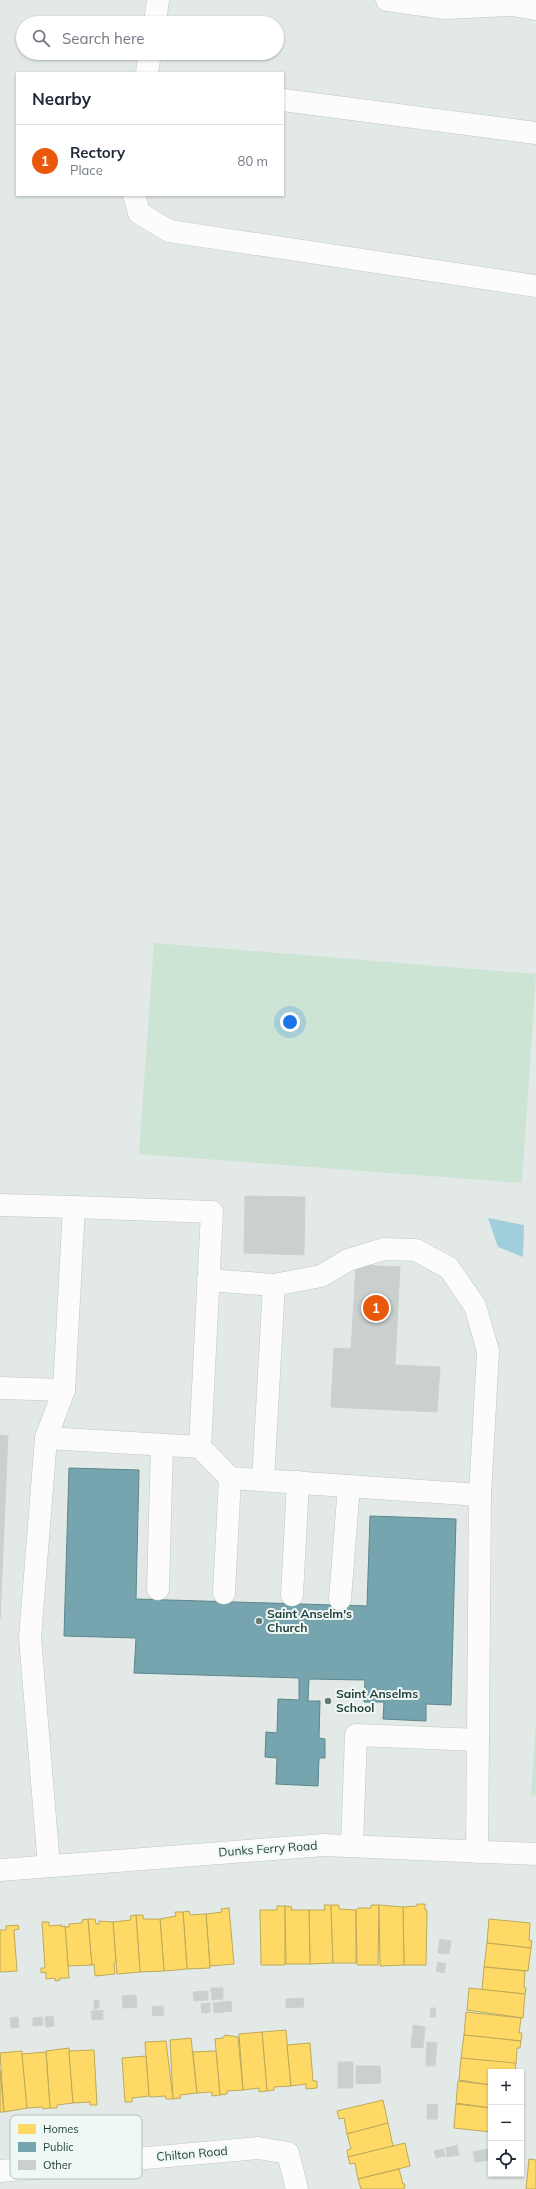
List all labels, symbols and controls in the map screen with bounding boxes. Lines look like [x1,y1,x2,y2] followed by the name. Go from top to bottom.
[16,16,284,60] search box
[30,27,52,49] icon: search
[62,29,144,48] text: Search here
[32,88,91,109] text: Nearby
[70,143,125,162] text: Rectory
[41,153,49,169] text: 1
[238,153,268,169] text: 80 m
[70,162,103,178] text: Place
[280,1012,300,1032] your location
[363,1293,389,1323] pin: 1
[267,1606,352,1635] place label: Saint Anselm's Church
[254,1616,264,1626] marker: Saint Anselm's Church
[336,1686,418,1715] place label: Saint Anselms School
[323,1696,333,1706] marker: Saint Anselms School
[218,1838,318,1859] street label: Dunks Ferry Road
[488,2069,524,2177] map controls
[488,2069,524,2105] button: +
[488,2105,524,2141] button: −
[10,2115,142,2179] legend
[43,2122,79,2136] text: Homes
[43,2140,74,2154] text: Public
[488,2141,524,2177] button: locate
[156,2143,228,2164] street label: Chilton Road
[43,2158,72,2172] text: Other

